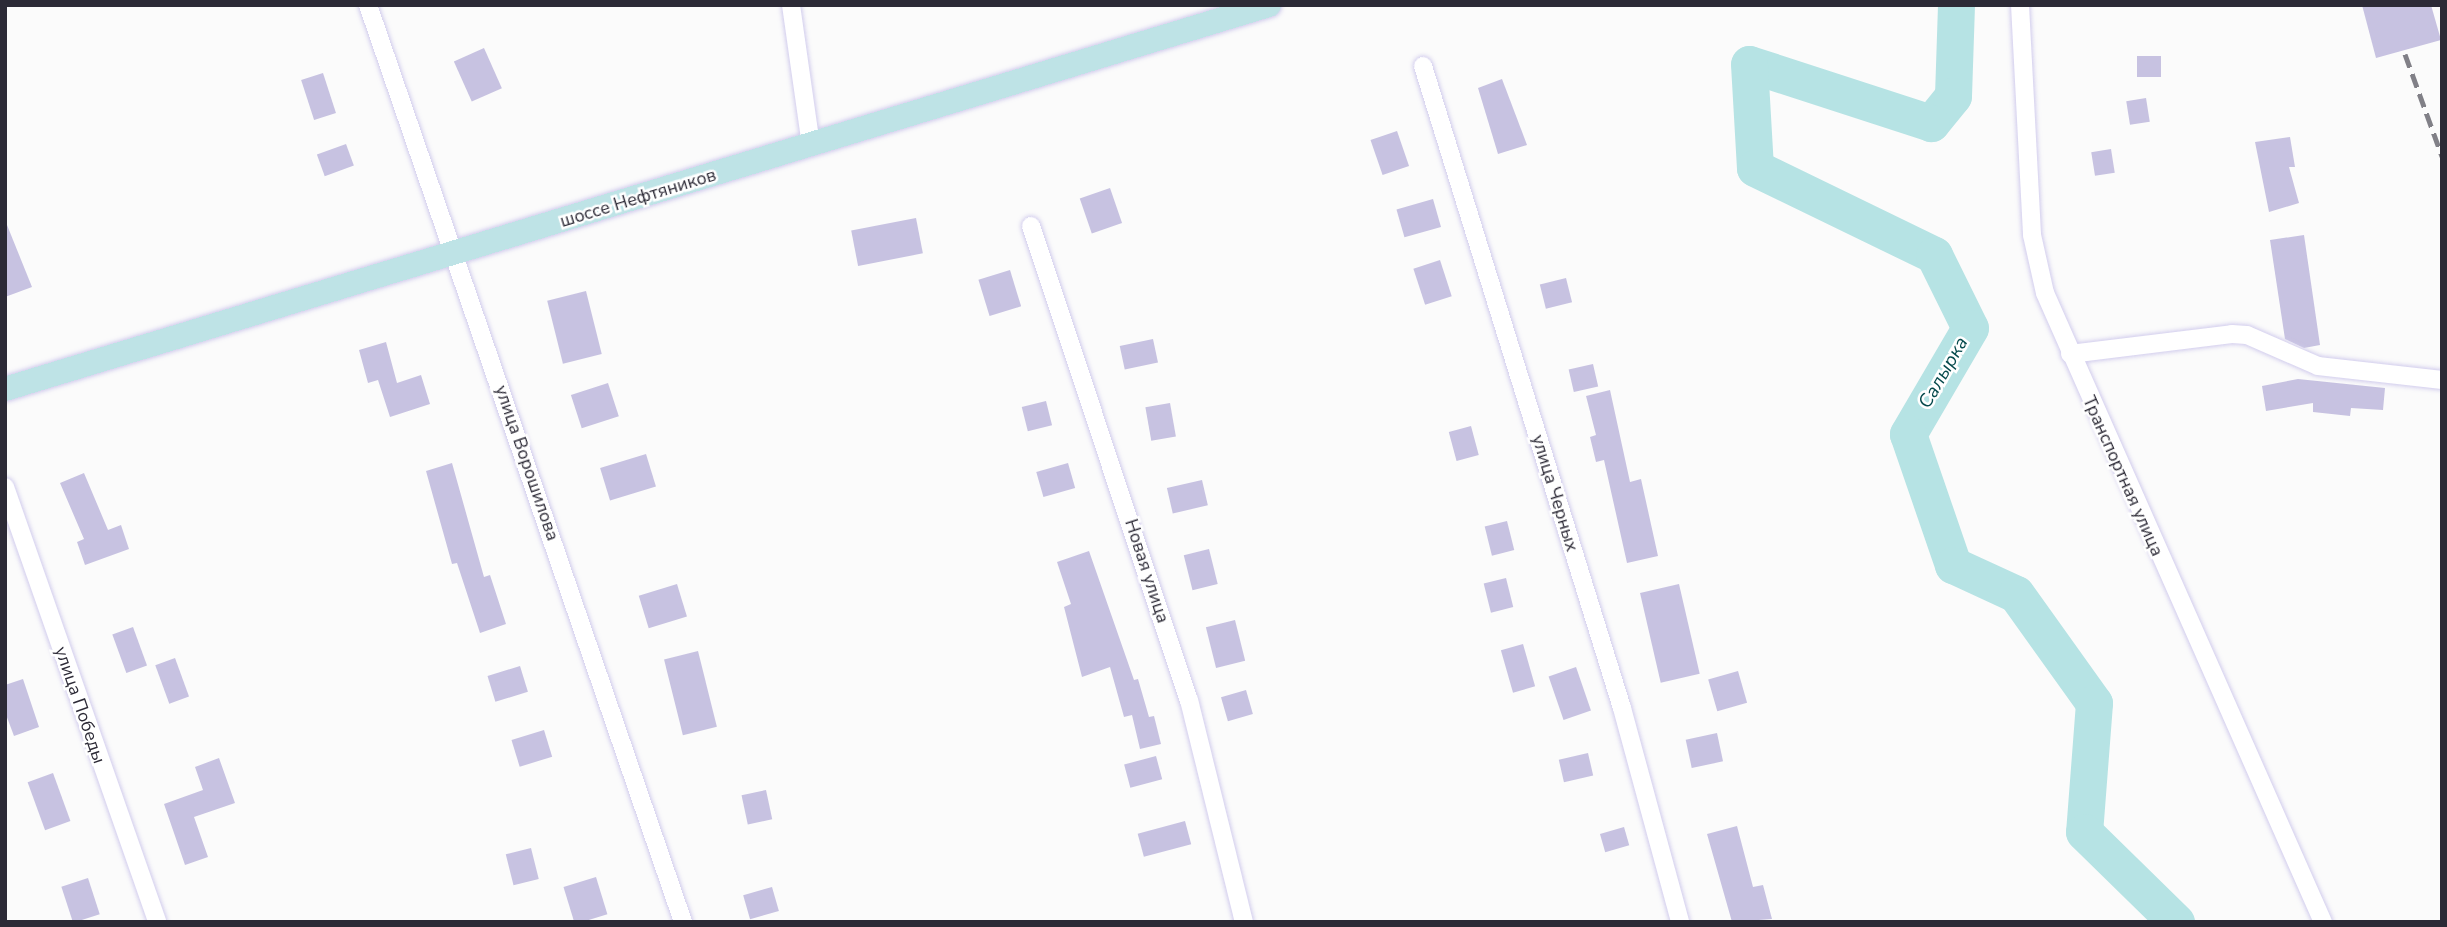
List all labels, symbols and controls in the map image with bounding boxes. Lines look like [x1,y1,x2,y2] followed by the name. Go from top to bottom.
[557,164,719,232] street label: шоссе Нефтяников
[1914,333,1974,413] water label: Салырка
[490,382,564,544] street label: улица Ворошилова
[2078,393,2168,559] street label: Транспортная улица
[1527,432,1583,554] street label: улица Черных
[1120,516,1174,626] street label: Новая улица
[50,644,110,766] street label: улица Победы

